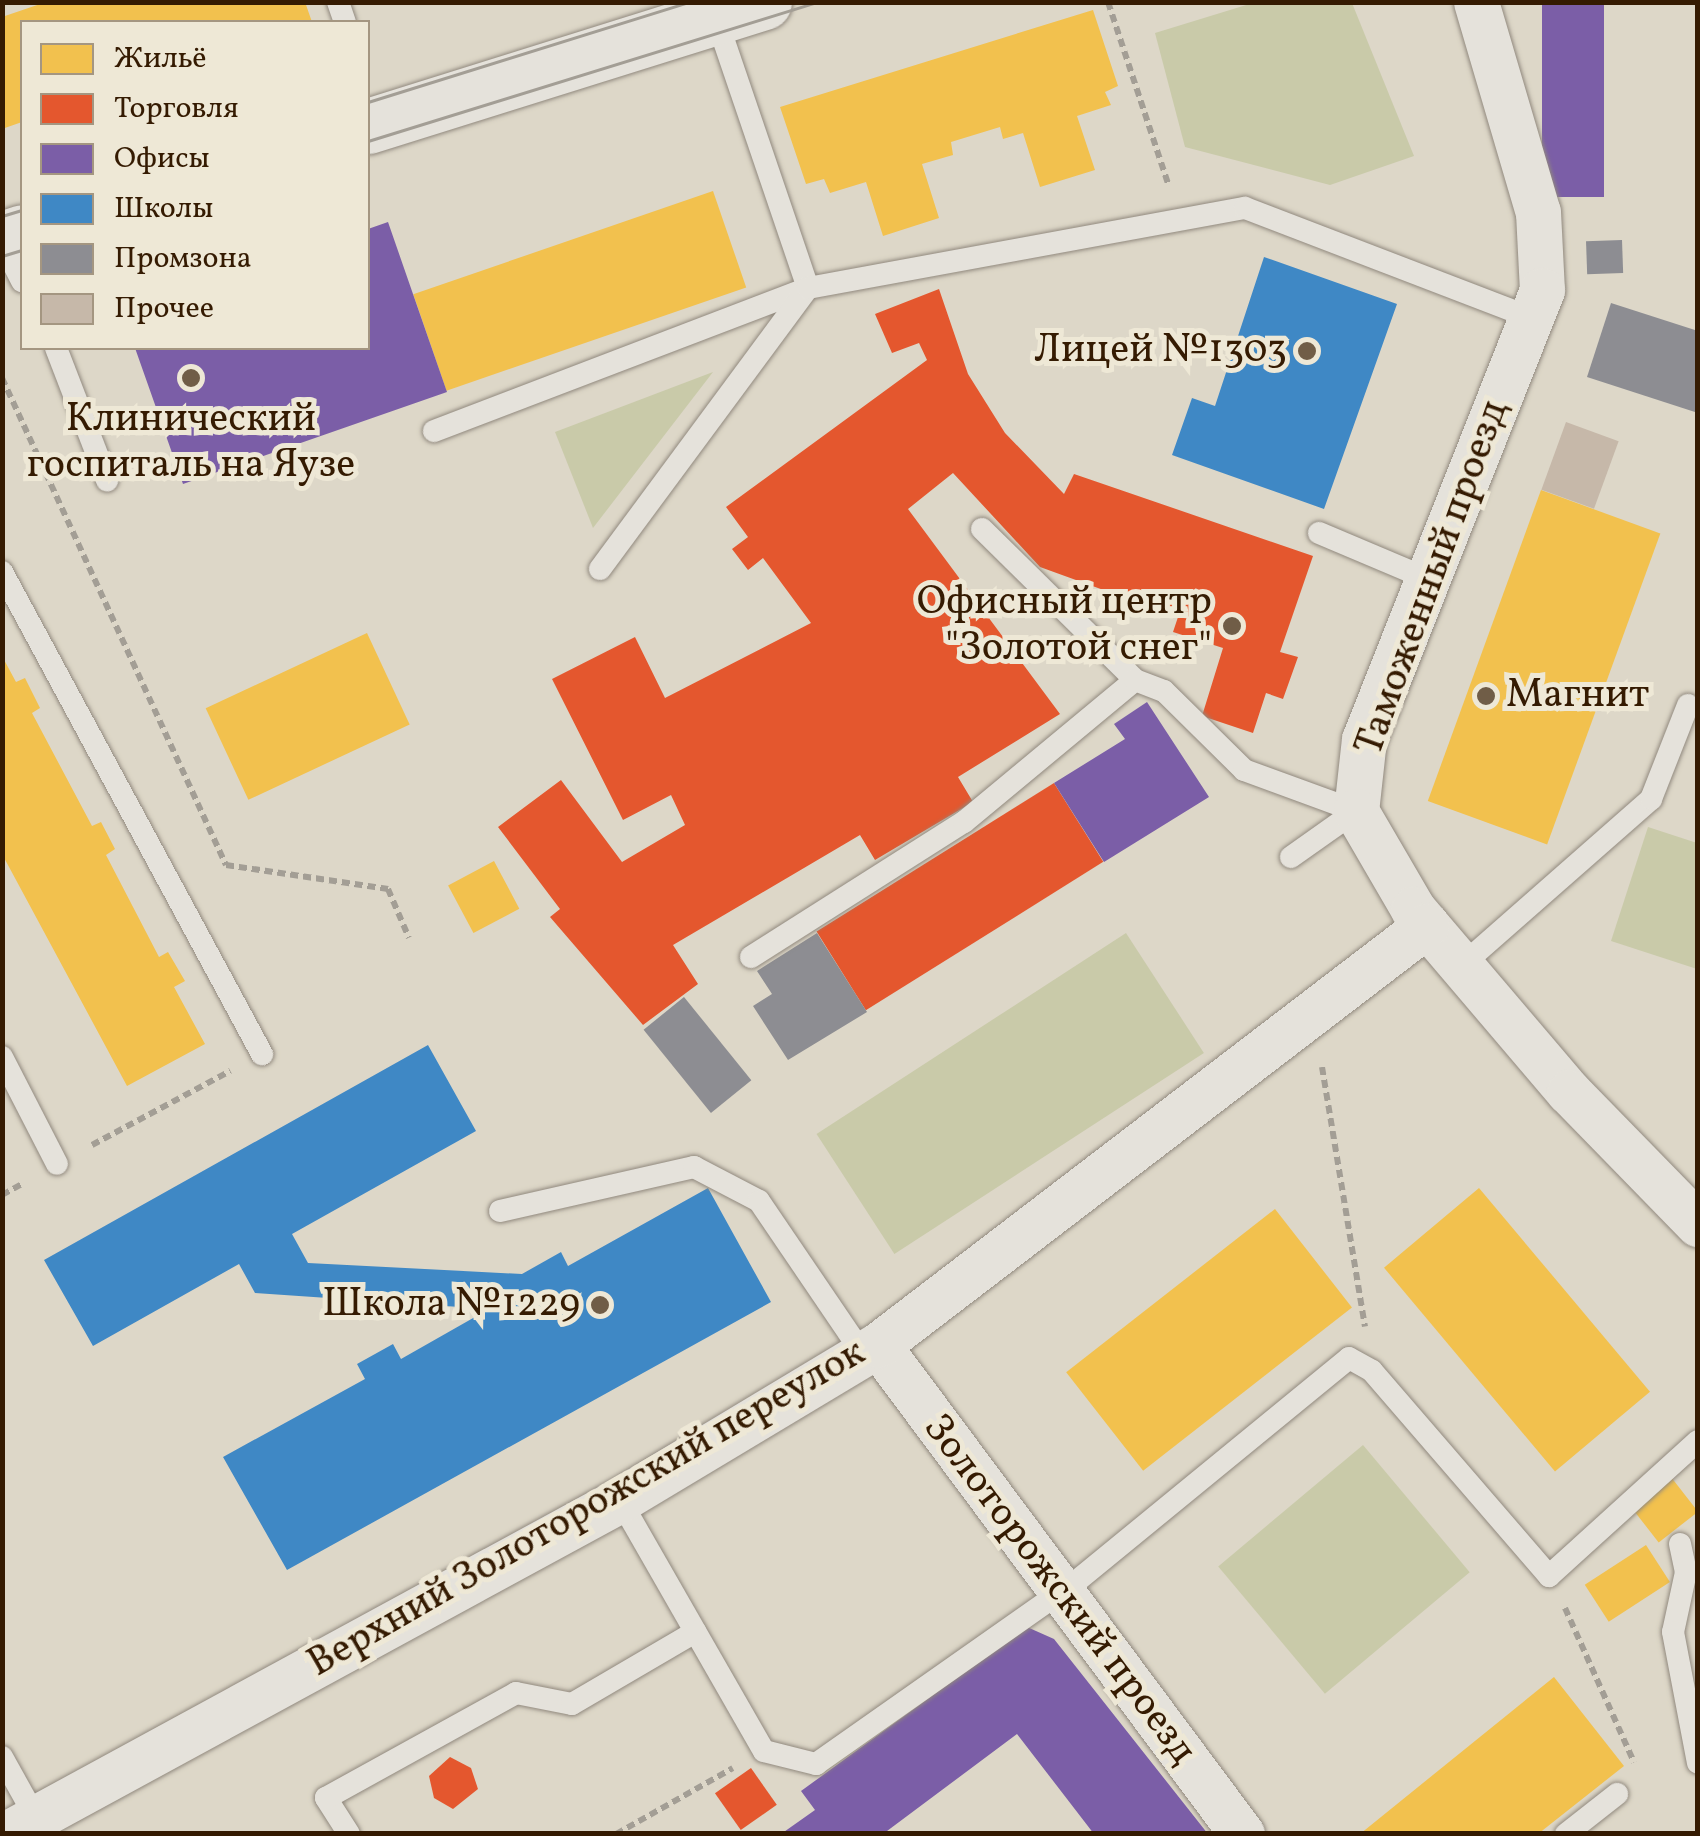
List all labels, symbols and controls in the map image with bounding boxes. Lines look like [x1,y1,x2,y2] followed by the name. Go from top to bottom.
[20,20,370,350] legend
[114,38,207,80] text: Жильё
[114,88,239,130] text: Торговля
[114,138,210,180] text: Офисы
[114,188,213,230] text: Школы
[114,238,252,280] text: Промзона
[114,288,214,330] text: Прочее
[1034,327,1287,375] place label: Лицей №1303
[1296,340,1318,362] marker: Лицей №1303
[178,365,204,391] marker: Клинический госпиталь на Яузе
[1346,394,1520,762] street label: Таможенный проезд
[27,396,355,490] place label: Клинический госпиталь на Яузе
[917,579,1212,673] place label: Офисный центр "Золотой снег"
[1221,615,1243,637] marker: Офисный центр "Золотой снег"
[1506,672,1649,720] place label: Магнит
[1475,685,1497,707] marker: Магнит
[322,1281,580,1329] place label: Школа №1229
[589,1294,611,1316] marker: Школа №1229
[300,1329,874,1689] street label: Верхний Золоторожский переулок
[912,1406,1206,1774] street label: Золоторожский проезд

